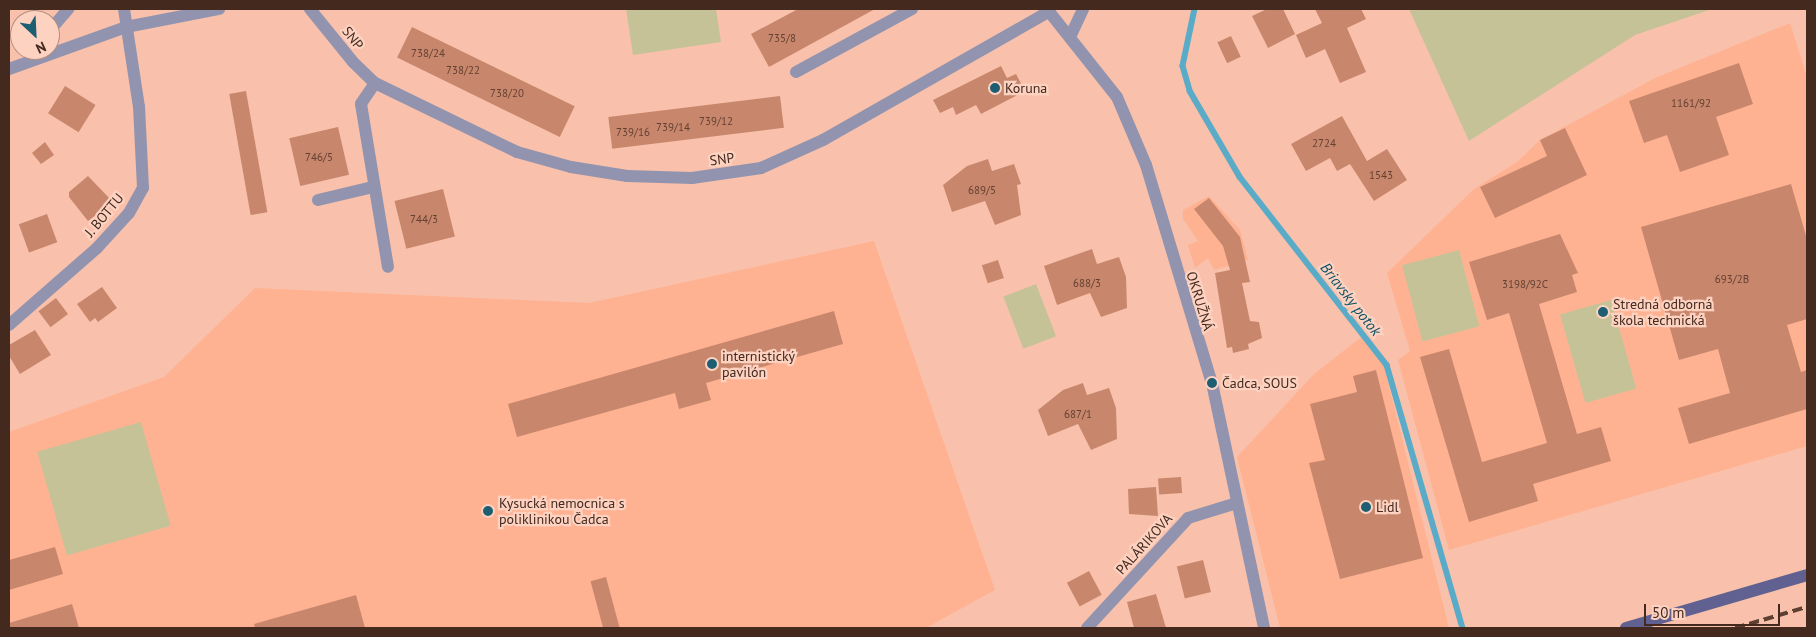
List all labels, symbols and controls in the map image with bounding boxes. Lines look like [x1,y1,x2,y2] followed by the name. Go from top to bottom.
[10,10,60,60] north arrow
[339,23,367,53] street label: SNP
[768,31,796,45] house number: 735/8
[33,38,49,58] text: N
[411,46,445,60] house number: 738/24
[446,63,480,77] house number: 738/22
[1005,80,1047,96] place label: Koruna
[989,82,1001,94] marker: Koruna
[490,86,524,100] house number: 738/20
[1671,96,1711,110] house number: 1161/92
[699,114,733,128] house number: 739/12
[656,120,690,134] house number: 739/14
[616,125,650,139] house number: 739/16
[1312,136,1336,150] house number: 2724
[709,149,735,169] street label: SNP
[305,150,333,164] house number: 746/5
[1369,168,1393,182] house number: 1543
[968,183,996,197] house number: 689/5
[81,189,127,241] street label: J. BOTTU
[410,212,438,226] house number: 744/3
[1317,259,1385,339] water label: Briavsky potok
[1183,269,1217,333] street label: OKRUŽNÁ
[1715,272,1749,286] house number: 693/2B
[1073,276,1101,290] house number: 688/3
[1502,277,1548,291] house number: 3198/92C
[1613,296,1712,328] place label: Stredná odborná škola technická
[1597,306,1609,318] marker: Stredná odborná škola technická
[722,348,795,381] place label: internistický pavilón
[706,358,718,370] marker: internistický pavilón
[1222,375,1298,391] place label: Čadca, SOUS
[1206,377,1218,389] marker: Čadca, SOUS
[1064,407,1092,421] house number: 687/1
[499,495,625,528] place label: Kysucká nemocnica s poliklinikou Čadca
[1376,499,1399,515] place label: Lidl
[1360,501,1372,513] marker: Lidl
[481,504,495,518] marker: Kysucká nemocnica s poliklinikou Čadca
[1112,510,1176,578] street label: PALÁRIKOVA
[1646,594,1782,626] scale bar
[1652,603,1685,622] text: 50 m

